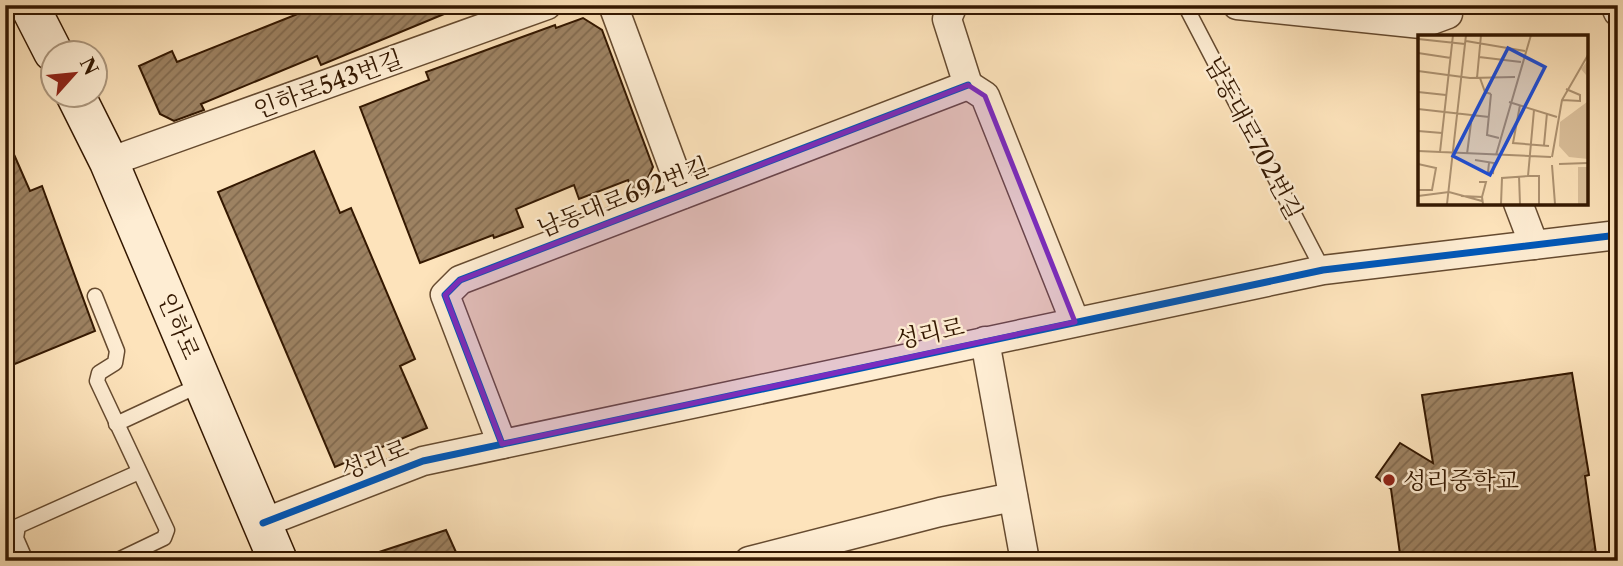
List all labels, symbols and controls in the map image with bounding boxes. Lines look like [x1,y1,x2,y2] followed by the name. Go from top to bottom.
[1418,35,1588,205] inset map
[38,38,108,108] north arrow
[250,44,406,124] street label: 인하로543번길
[1199,52,1309,224] street label: 남동대로702번길
[75,54,103,79] text: N
[533,151,713,243] street label: 남동대로692번길
[152,288,206,364] street label: 인하로
[893,312,967,354] street label: 성리로
[337,433,413,485] street label: 성리로
[1403,466,1519,495] place label: 성리중학교
[1381,472,1397,488] marker: 성리중학교

